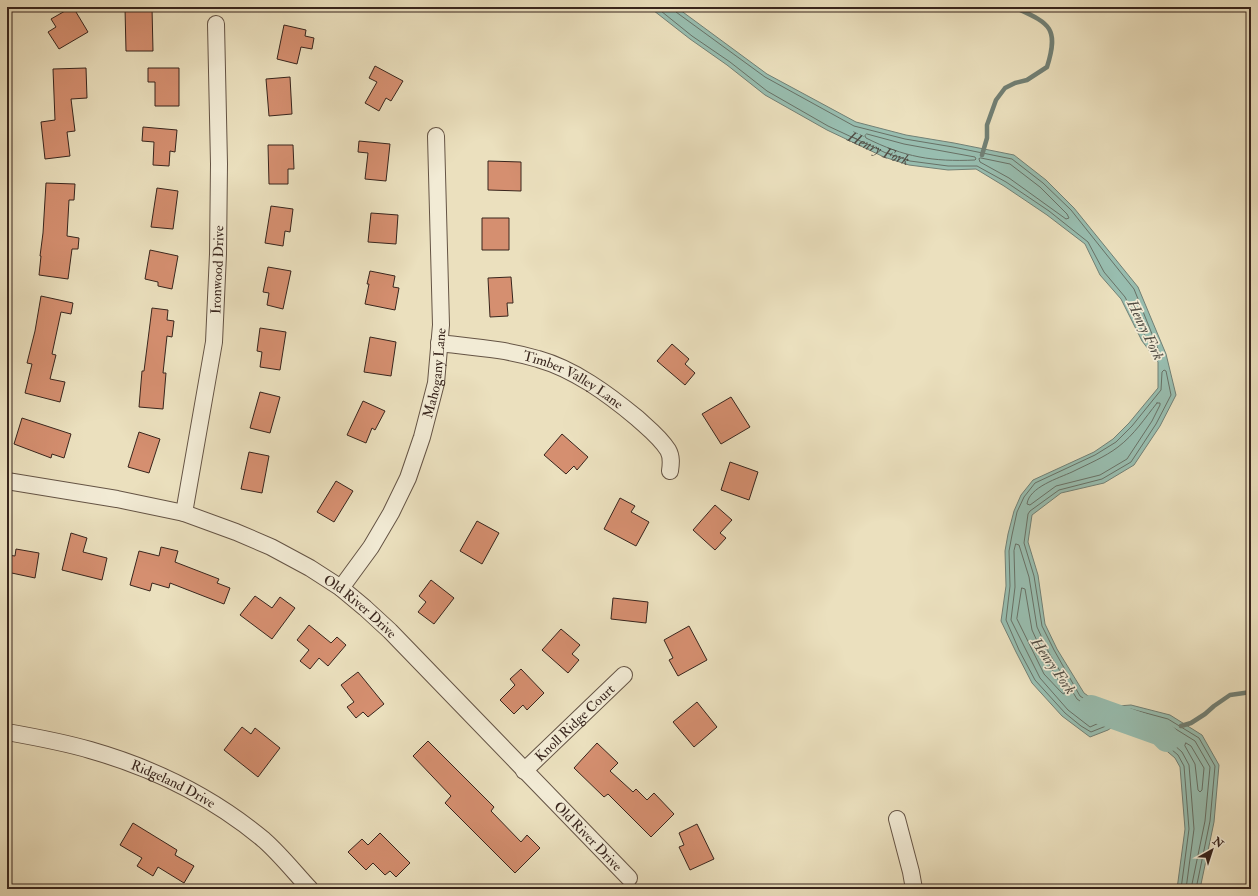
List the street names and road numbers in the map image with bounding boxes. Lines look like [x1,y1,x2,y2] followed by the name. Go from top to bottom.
[207,225,227,314] street label: Ironwood Drive
[419,327,449,420] street label: Mahogany Lane
[521,347,627,412] street label: Timber Valley Lane
[321,571,401,642] street label: Old River Drive
[531,680,618,765] street label: Knoll Ridge Court
[129,756,219,812] street label: Ridgeland Drive
[551,798,626,875] street label: Old River Drive

